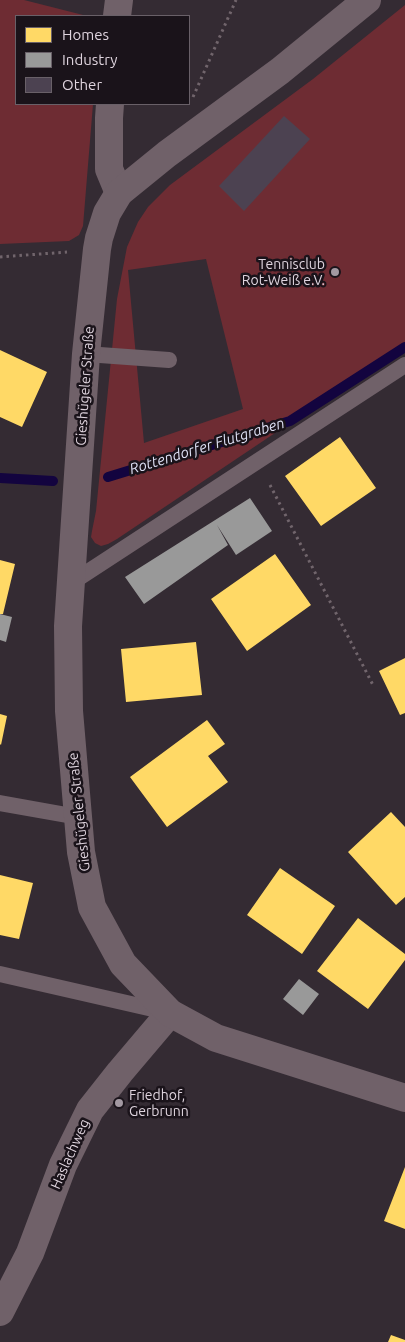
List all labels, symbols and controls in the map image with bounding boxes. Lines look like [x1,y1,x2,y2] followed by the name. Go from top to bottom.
[15,15,190,105] legend
[62,26,109,43] text: Homes
[62,51,117,68] text: Industry
[62,76,102,93] text: Other
[242,256,325,288] place label: Tennisclub Rot-Weiß e.V.
[329,266,341,278] marker: Tennisclub Rot-Weiß e.V.
[72,326,98,446] street label: Gieshügeler Straße
[127,414,287,478] water label: Rottendorfer Flutgraben
[64,752,94,872] street label: Gieshügeler Straße
[129,1087,189,1120] place label: Friedhof, Gerbrunn
[113,1097,125,1109] marker: Friedhof, Gerbrunn
[47,1116,93,1192] street label: Haslachweg

